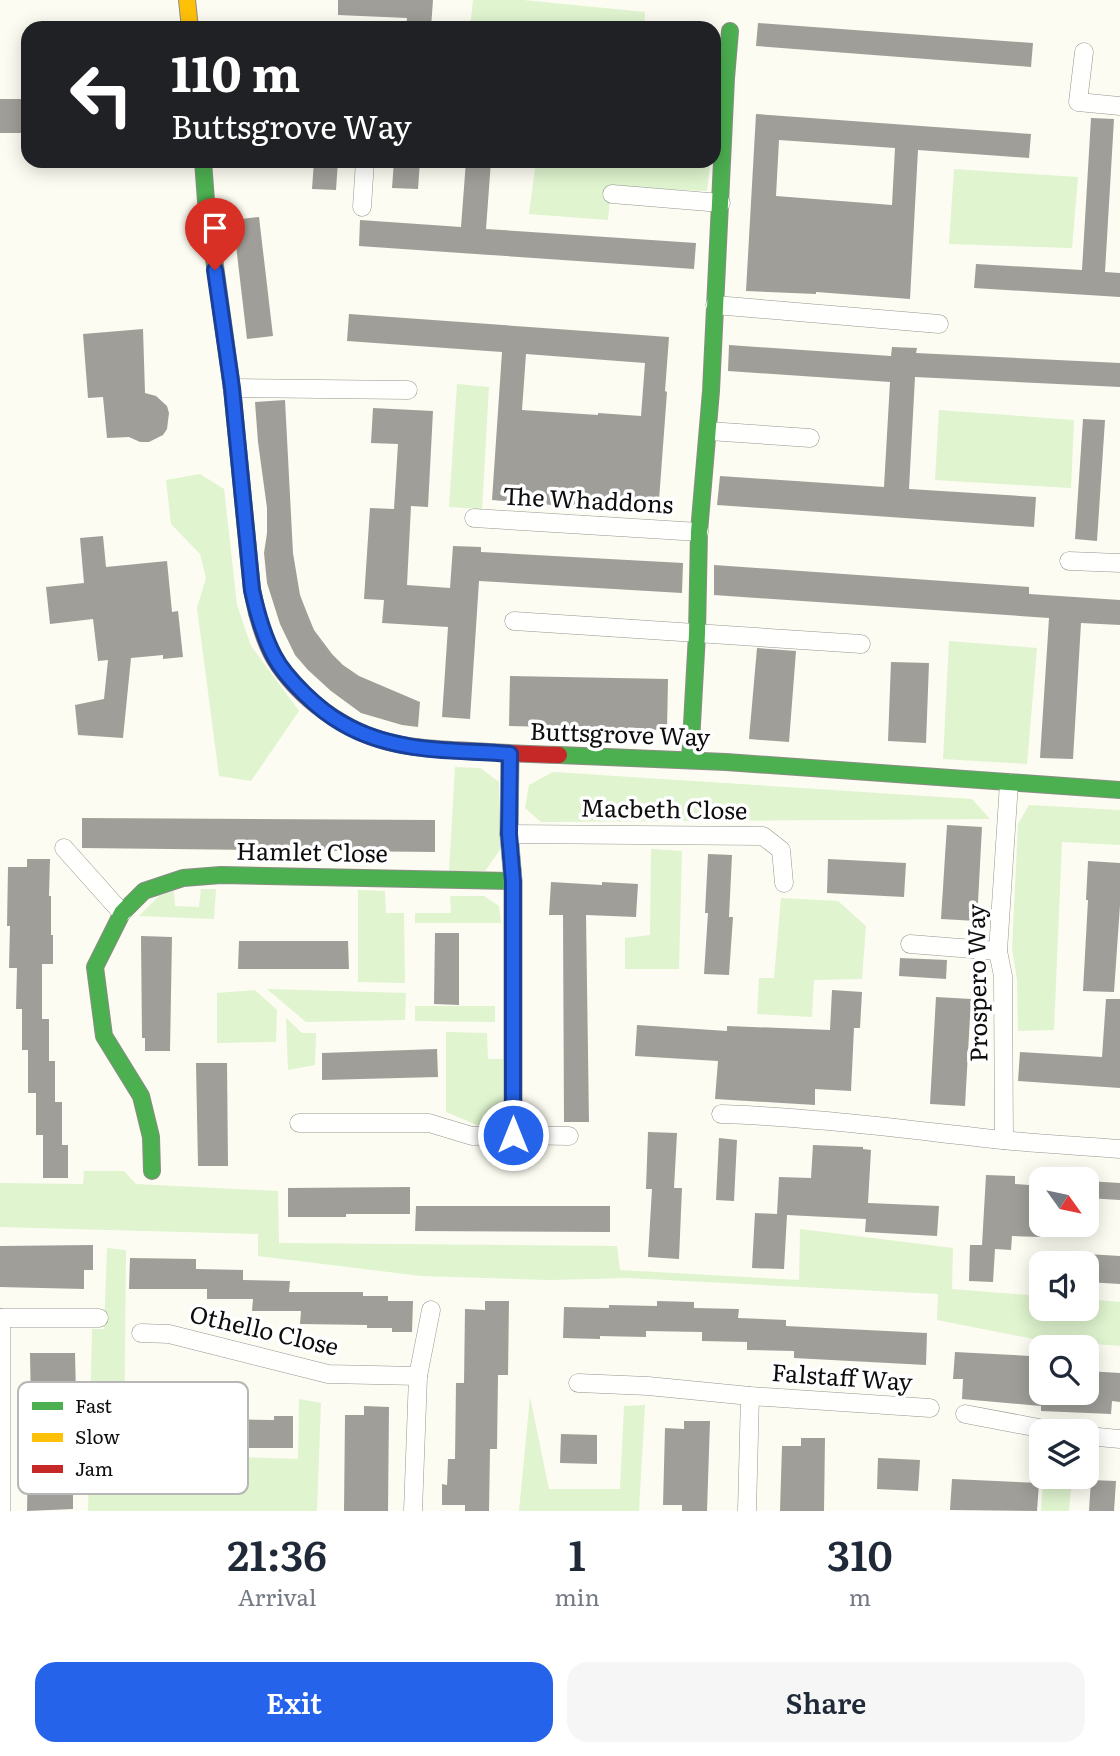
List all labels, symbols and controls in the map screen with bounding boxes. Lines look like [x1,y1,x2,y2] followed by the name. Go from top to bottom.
[171,34,300,107] text: 110 m
[56,49,147,140] icon: left
[171,101,412,149] text: Buttsgrove Way
[185,198,245,270] pin
[196,209,234,247] icon: arrive
[502,477,674,520] street label: The Whaddons
[529,712,711,753] street label: Buttsgrove Way
[580,789,748,826] street label: Macbeth Close
[236,832,388,869] street label: Hamlet Close
[957,903,994,1063] street label: Prospero Way
[476,1098,550,1172] position arrow
[1029,1167,1099,1237] north arrow
[1029,1167,1099,1489] map controls
[1029,1251,1099,1321] button: sound
[187,1294,342,1363] street label: Othello Close
[1029,1335,1099,1405] button: search
[771,1353,914,1398] street label: Falstaff Way
[18,1382,248,1494] legend
[75,1391,112,1419] text: Fast
[1029,1419,1099,1489] button: layers
[75,1422,120,1450] text: Slow
[75,1454,113,1482] text: Jam
[227,1522,327,1584] text: 21:36
[568,1522,586,1584] text: 1
[827,1522,893,1584] text: 310
[238,1579,317,1613] text: Arrival
[554,1579,600,1613] text: min
[849,1579,871,1613] text: m
[35,1662,553,1742] button: Exit
[567,1662,1085,1742] button: Share

